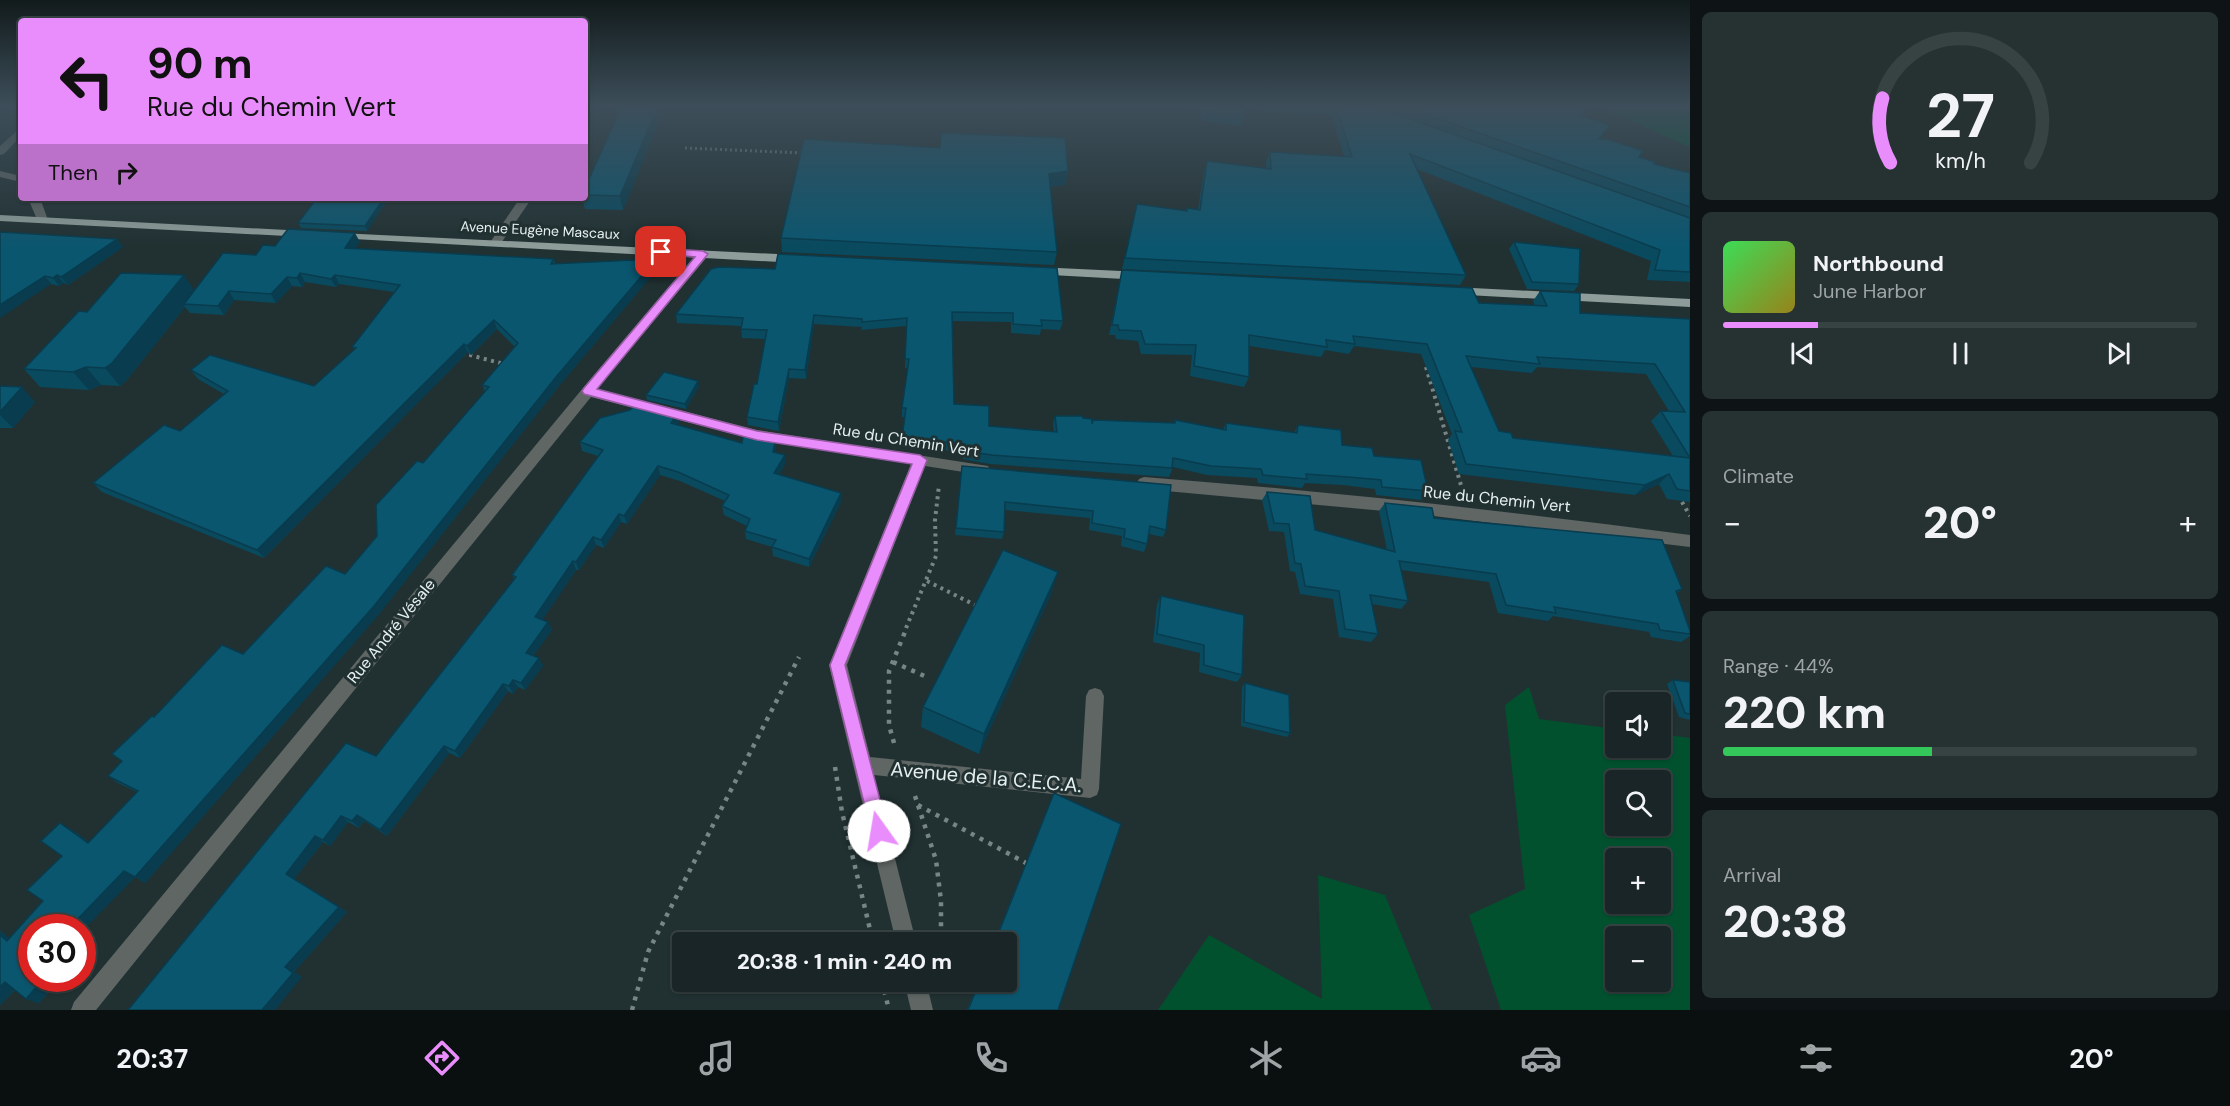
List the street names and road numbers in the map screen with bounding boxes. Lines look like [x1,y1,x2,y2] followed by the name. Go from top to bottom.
[460,217,620,243] street label: Avenue Eugène Mascaux
[831,418,981,462] street label: Rue du Chemin Vert
[1422,481,1572,517] street label: Rue du Chemin Vert
[342,574,440,688] street label: Rue André Vésale
[889,756,1083,798] street label: Avenue de la C.E.C.A.

